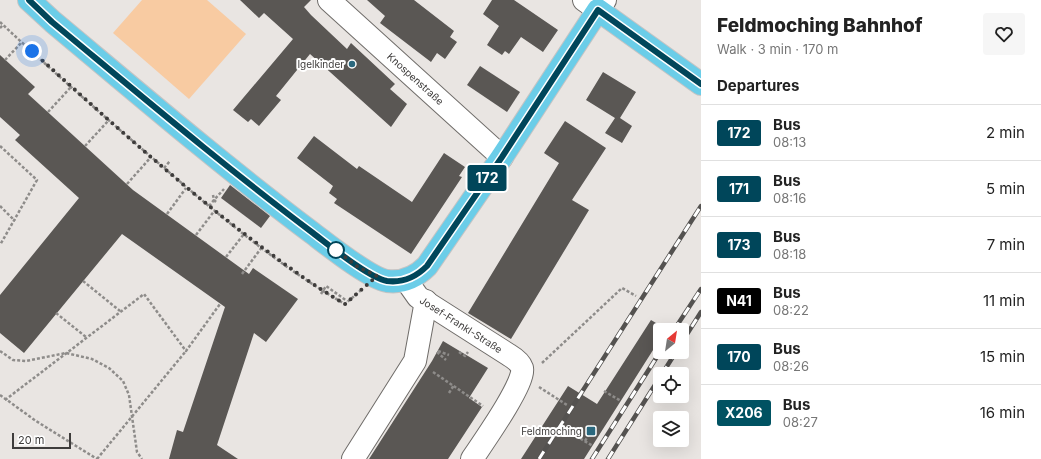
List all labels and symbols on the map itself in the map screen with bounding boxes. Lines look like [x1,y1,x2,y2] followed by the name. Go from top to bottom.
[22,41,42,61] your location
[385,50,446,107] street label: Knospenstraße
[297,58,344,70] place label: Igelkinder
[347,59,357,69] marker: Igelkinder
[464,165,510,191] line badge: 172
[327,241,345,259] unlabelled marker
[418,294,505,355] street label: Josef-Frankl-Straße
[653,323,689,359] north arrow
[521,425,582,437] place label: Feldmoching
[585,425,597,437] marker: Feldmoching
[12,431,71,450] scale bar

